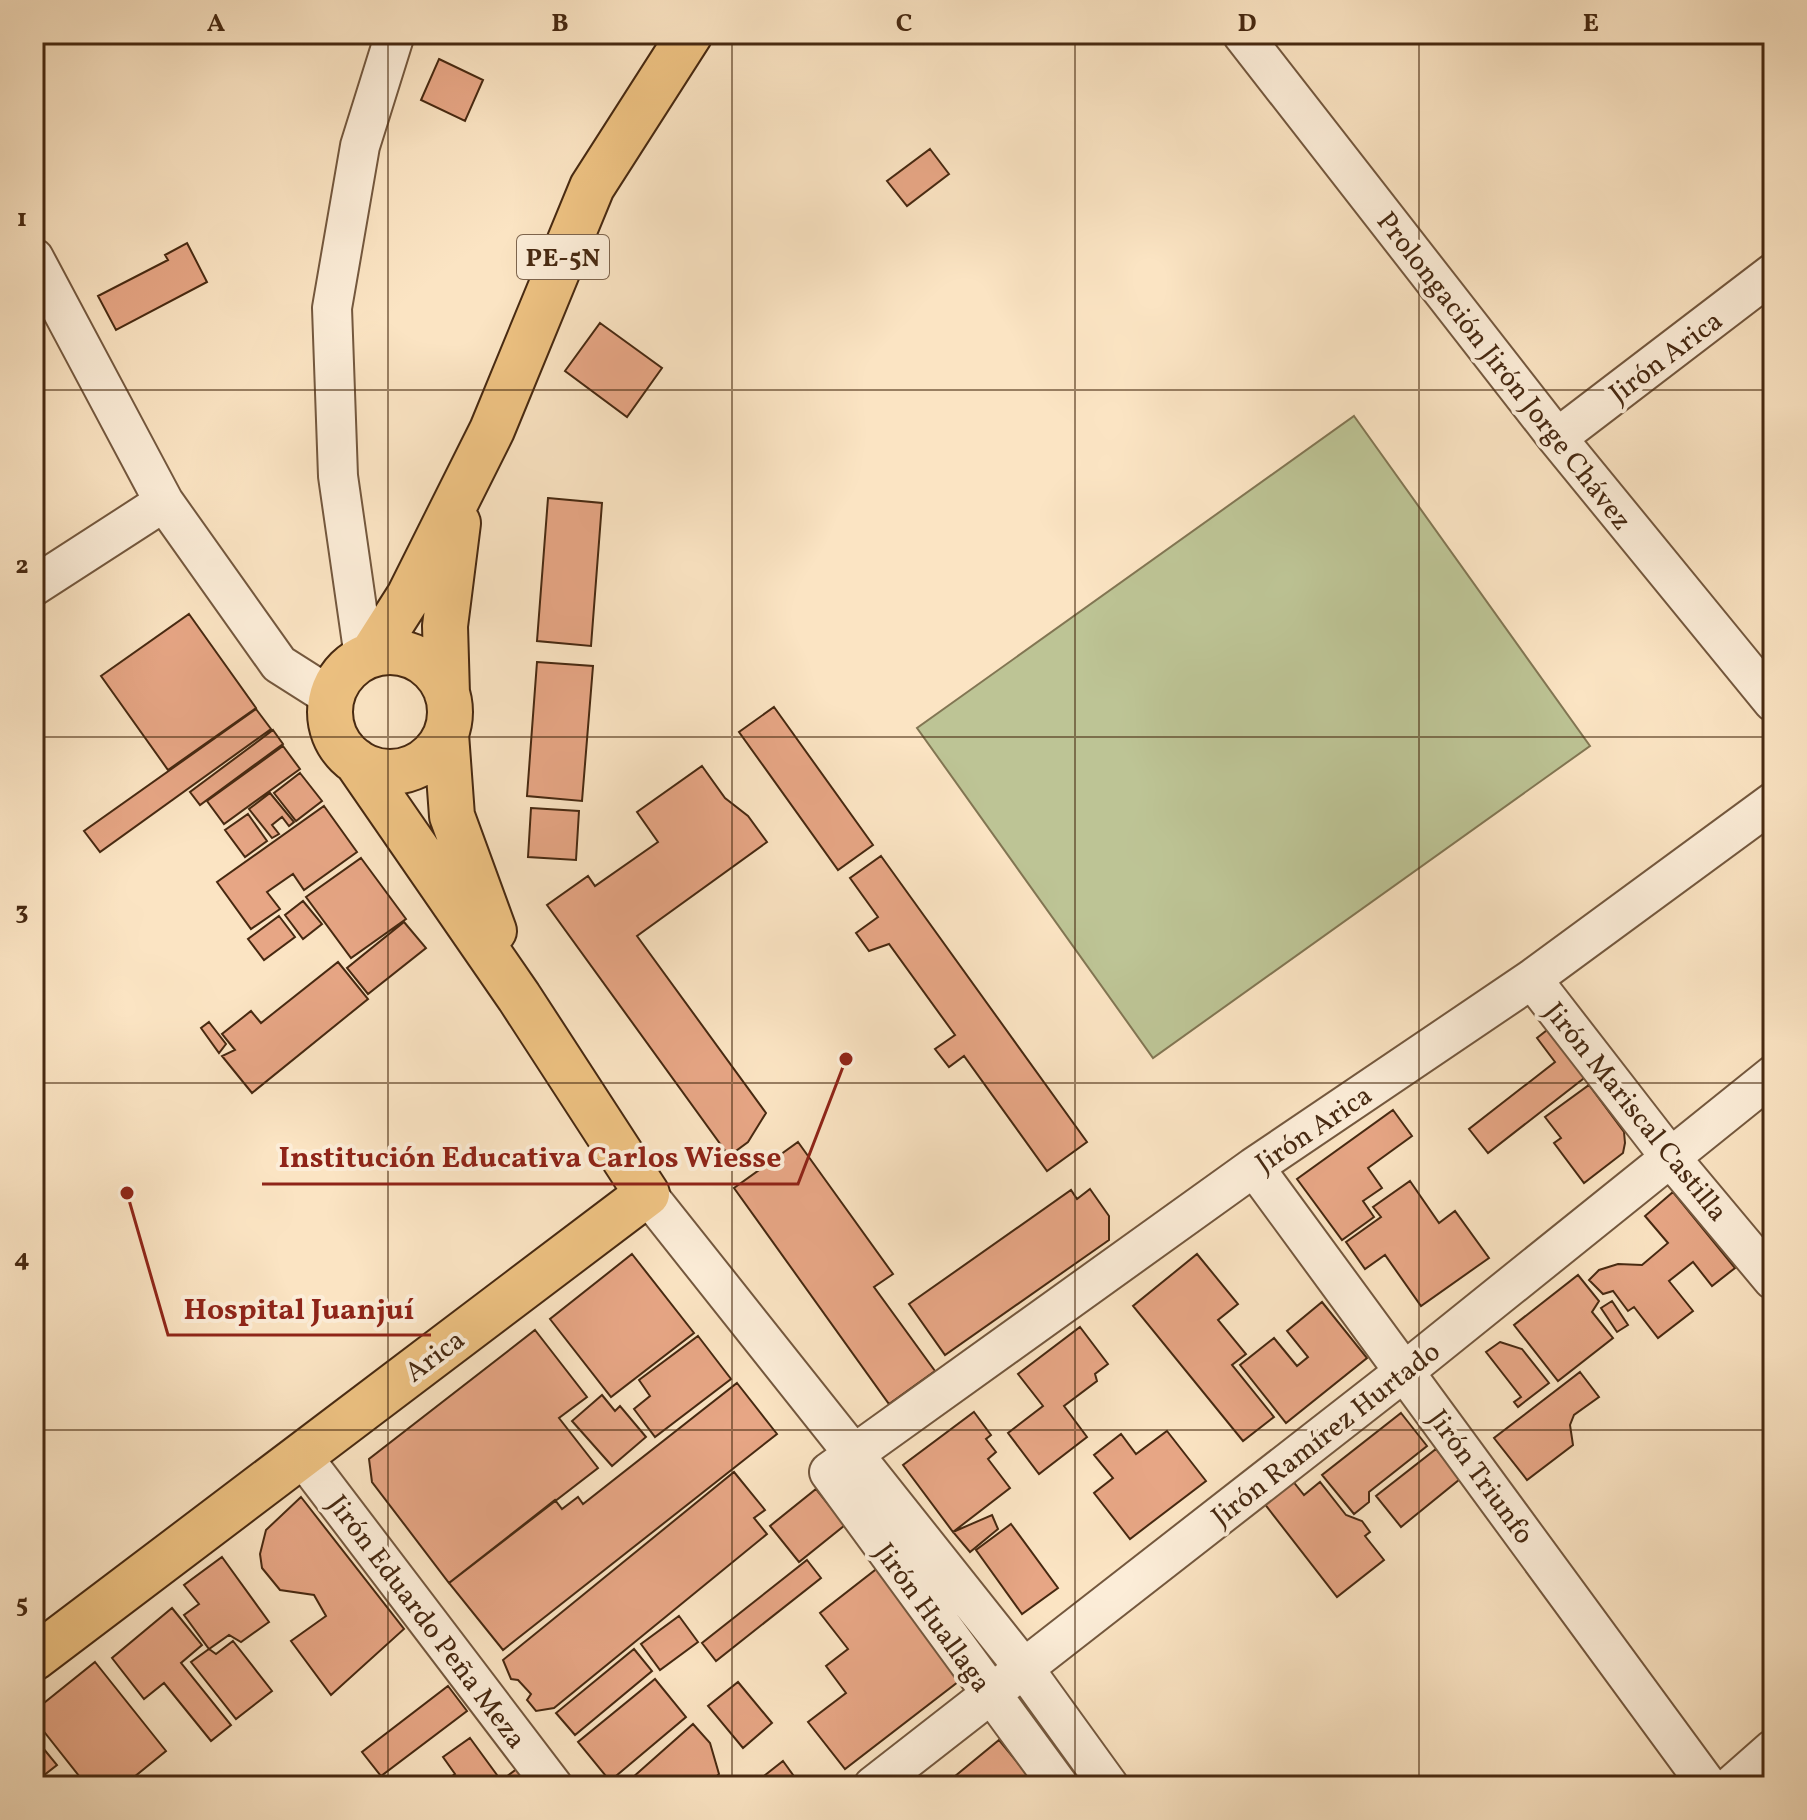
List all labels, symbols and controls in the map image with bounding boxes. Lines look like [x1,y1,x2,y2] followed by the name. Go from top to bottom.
[207,6,226,42] text: A
[551,6,569,42] text: B
[896,6,912,42] text: C
[1237,6,1257,42] text: D
[1583,6,1599,42] text: E
[17,201,27,237] text: 1
[1366,204,1640,539] street label: Prolongación Jirón Jorge Chávez
[517,235,609,279] road number: PE-5N
[1602,302,1731,414] street label: Jirón Arica
[15,548,29,584] text: 2
[15,894,29,930] text: 3
[1534,994,1736,1231] street label: Jirón Mariscal Castilla
[1248,1077,1380,1183] street label: Jirón Arica
[262,1130,798,1184] callout: Institución Educativa Carlos Wiesse
[278,1138,782,1180] text: Institución Educativa Carlos Wiesse
[14,1241,30,1277] text: 4
[168,1281,431,1335] callout: Hospital Juanjuí
[184,1290,414,1332] text: Hospital Juanjuí
[397,1321,474,1393] street label: Arica
[1204,1333,1449,1537] street label: Jirón Ramírez Hurtado
[1418,1402,1542,1553] street label: Jirón Triunfo
[317,1487,535,1758] street label: Jirón Eduardo Peña Meza
[864,1536,1000,1701] street label: Jirón Huallaga
[16,1587,28,1623] text: 5

